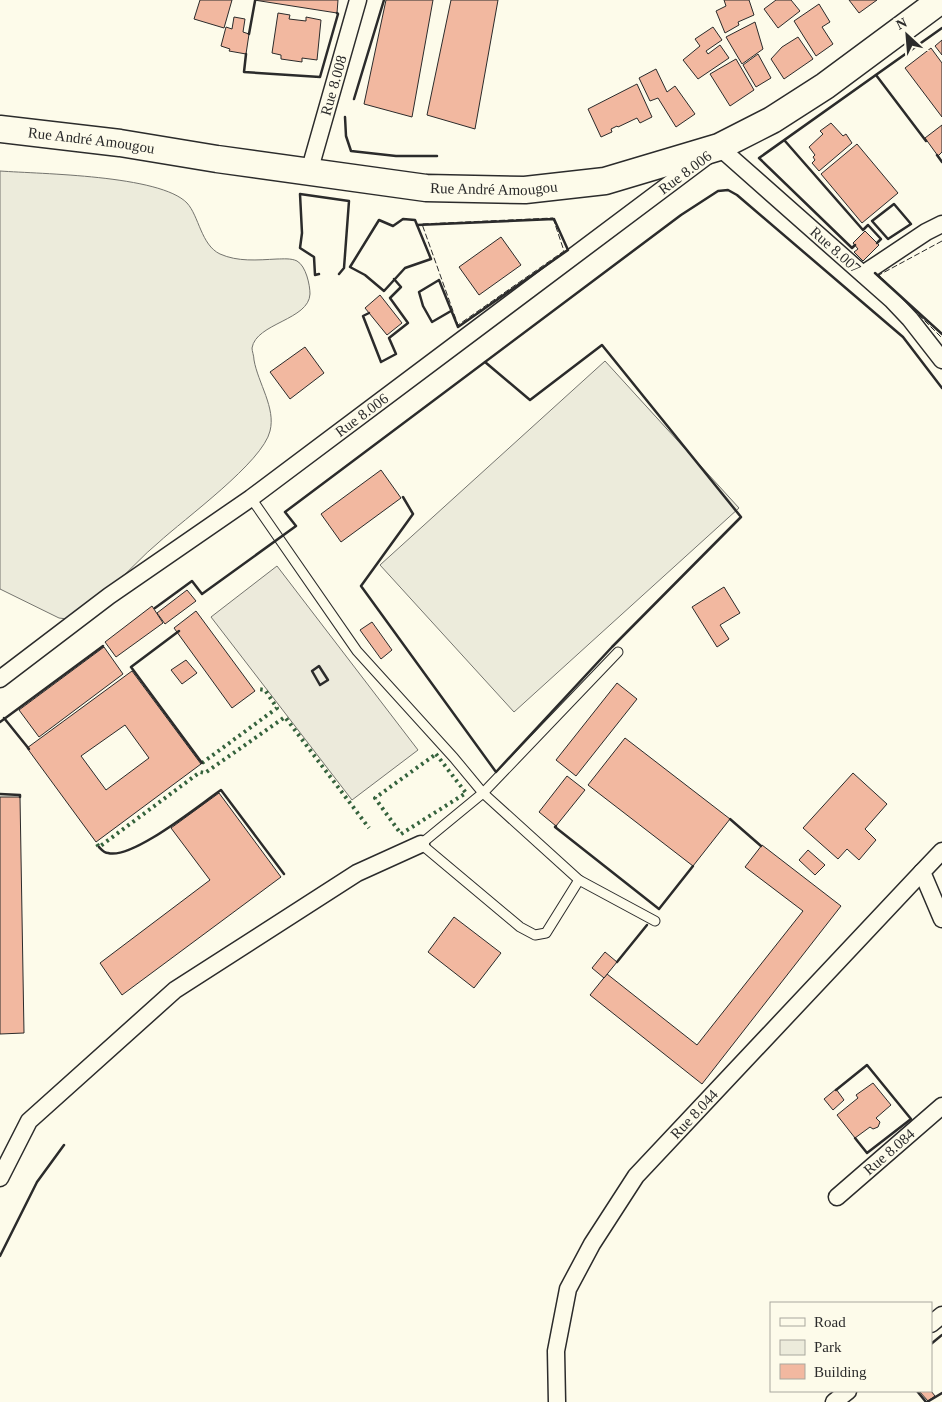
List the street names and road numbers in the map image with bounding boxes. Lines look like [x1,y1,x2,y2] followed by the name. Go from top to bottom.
[318,54,350,117] street label: Rue 8.008
[27,124,156,157] street label: Rue André Amougou
[655,147,715,197] street label: Rue 8.006
[430,178,559,198] street label: Rue André Amougou
[807,224,864,277] street label: Rue 8.007
[332,390,392,440] street label: Rue 8.006
[667,1086,721,1142] street label: Rue 8.044
[861,1125,918,1178] street label: Rue 8.084

